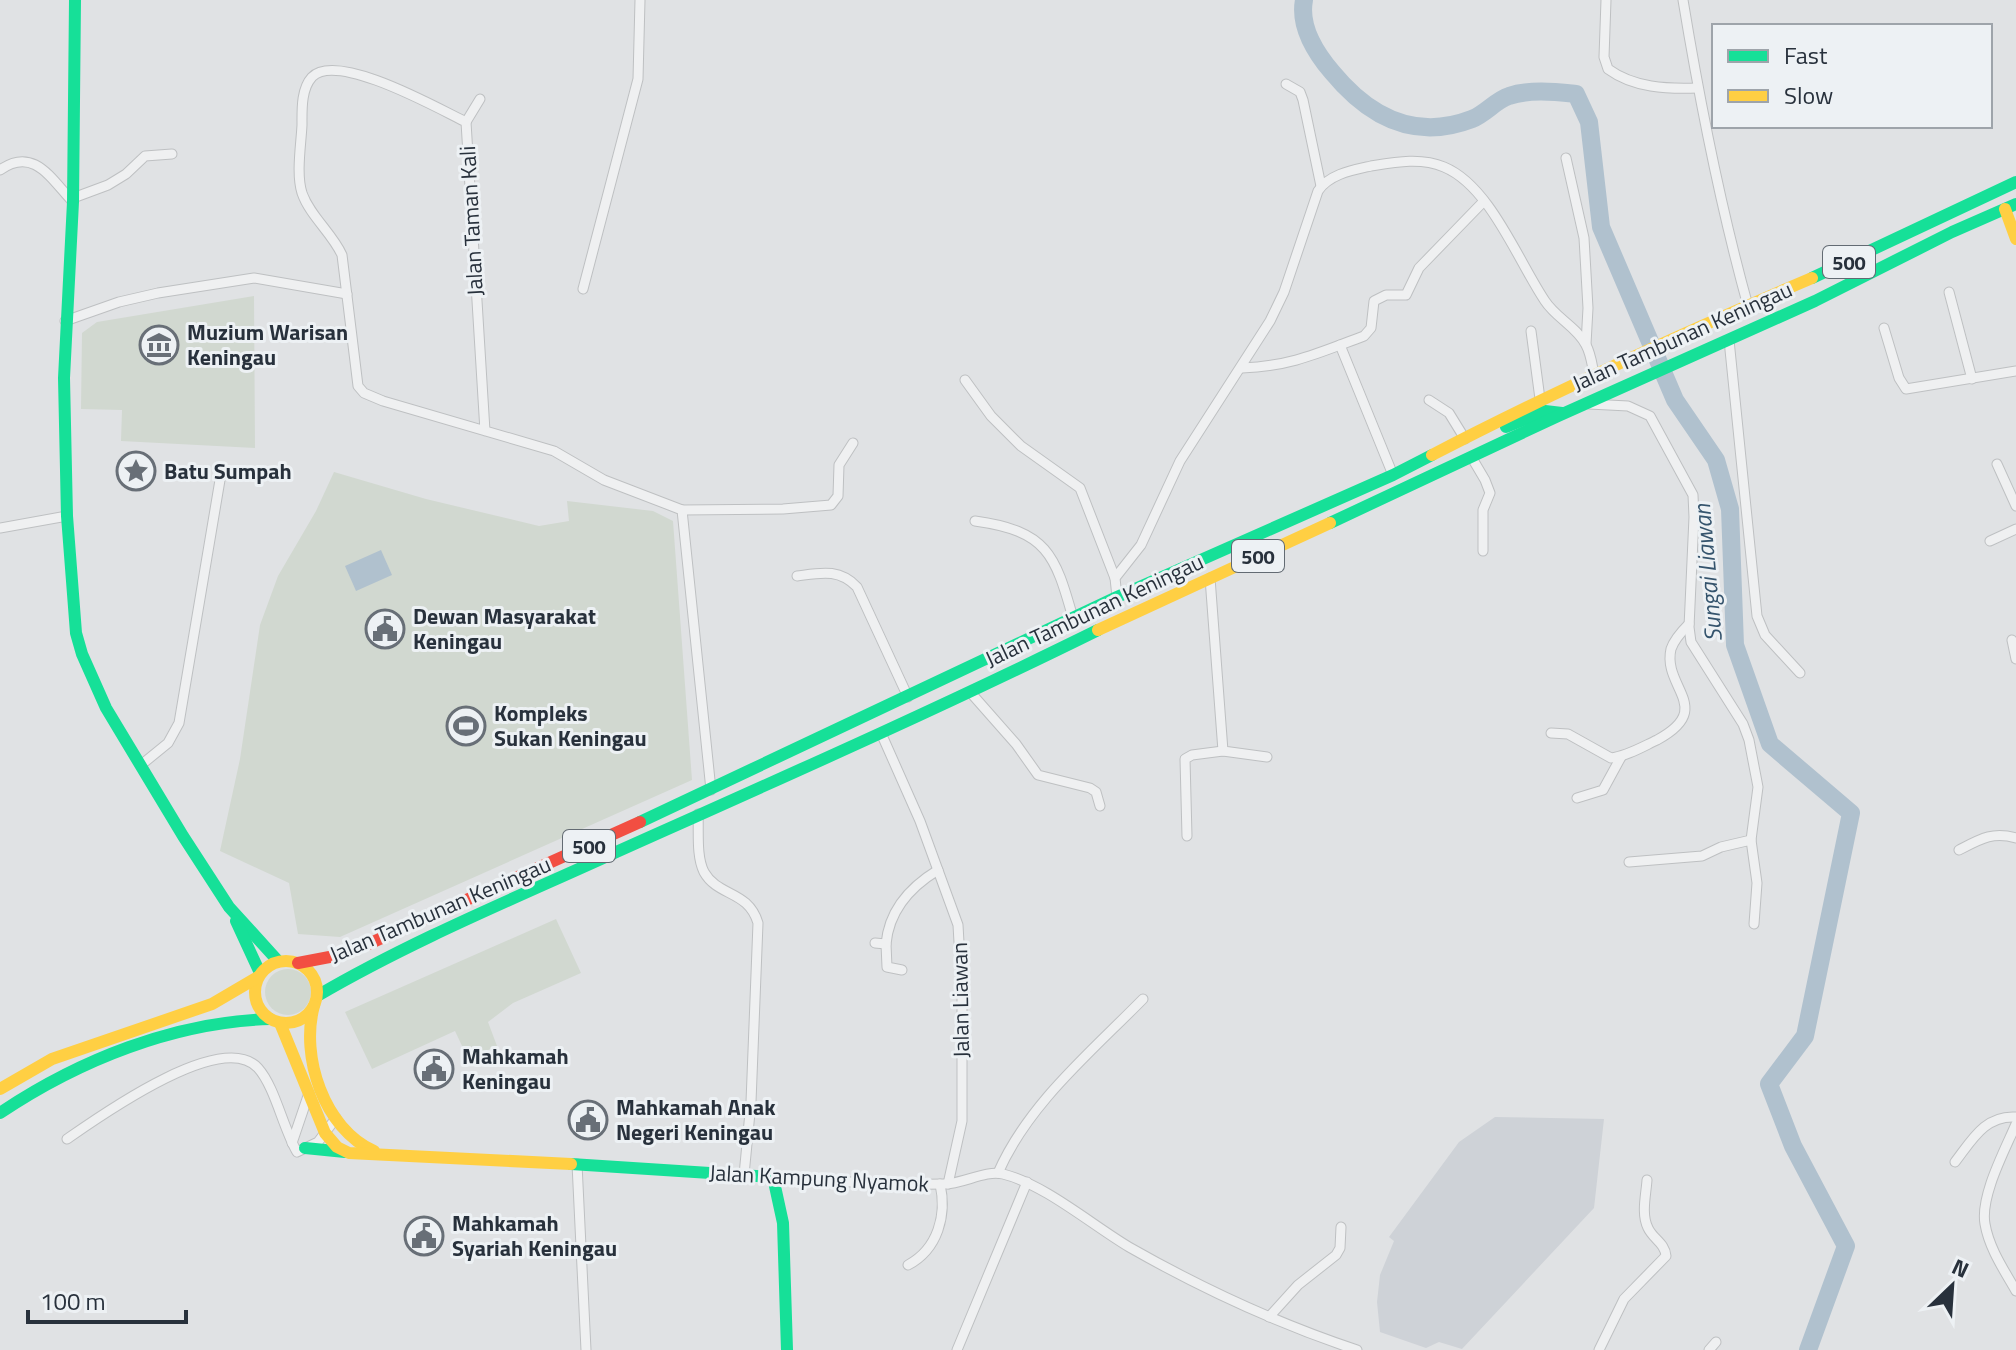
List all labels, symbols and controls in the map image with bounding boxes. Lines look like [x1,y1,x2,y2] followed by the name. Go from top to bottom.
[1712,24,1992,128] legend
[1784,37,1828,73] text: Fast
[1784,77,1833,113] text: Slow
[450,145,492,297] street label: Jalan Taman Kali
[1823,246,1875,278] road number: 500
[1567,272,1797,400] street label: Jalan Tambunan Keningau
[187,315,348,374] place label: Muzium Warisan Keningau
[138,324,180,366] museum icon: Muzium Warisan Keningau
[115,450,157,492] place icon: Batu Sumpah
[164,454,292,488] place label: Batu Sumpah
[1683,502,1731,643] water label: Sungai Liawan
[1232,540,1284,572] road number: 500
[979,544,1209,676] street label: Jalan Tambunan Keningau
[413,599,596,658] place label: Dewan Masyarakat Keningau
[364,608,406,650] public building icon: Dewan Masyarakat Keningau
[494,696,647,755] place label: Kompleks Sukan Keningau
[445,705,487,747] sports icon: Kompleks Sukan Keningau
[563,830,615,862] road number: 500
[324,847,556,971] street label: Jalan Tambunan Keningau
[942,942,978,1058] street label: Jalan Liawan
[462,1039,569,1098] place label: Mahkamah Keningau
[413,1048,455,1090] public building icon: Mahkamah Keningau
[616,1090,776,1149] place label: Mahkamah Anak Negeri Keningau
[567,1099,609,1141] public building icon: Mahkamah Anak Negeri Keningau
[708,1155,930,1201] street label: Jalan Kampung Nyamok
[452,1206,617,1265] place label: Mahkamah Syariah Keningau
[403,1215,445,1257] public building icon: Mahkamah Syariah Keningau
[1912,1246,1992,1326] north arrow
[1946,1249,1975,1287] text: N
[28,1274,186,1324] scale bar
[40,1283,106,1319] text: 100 m

